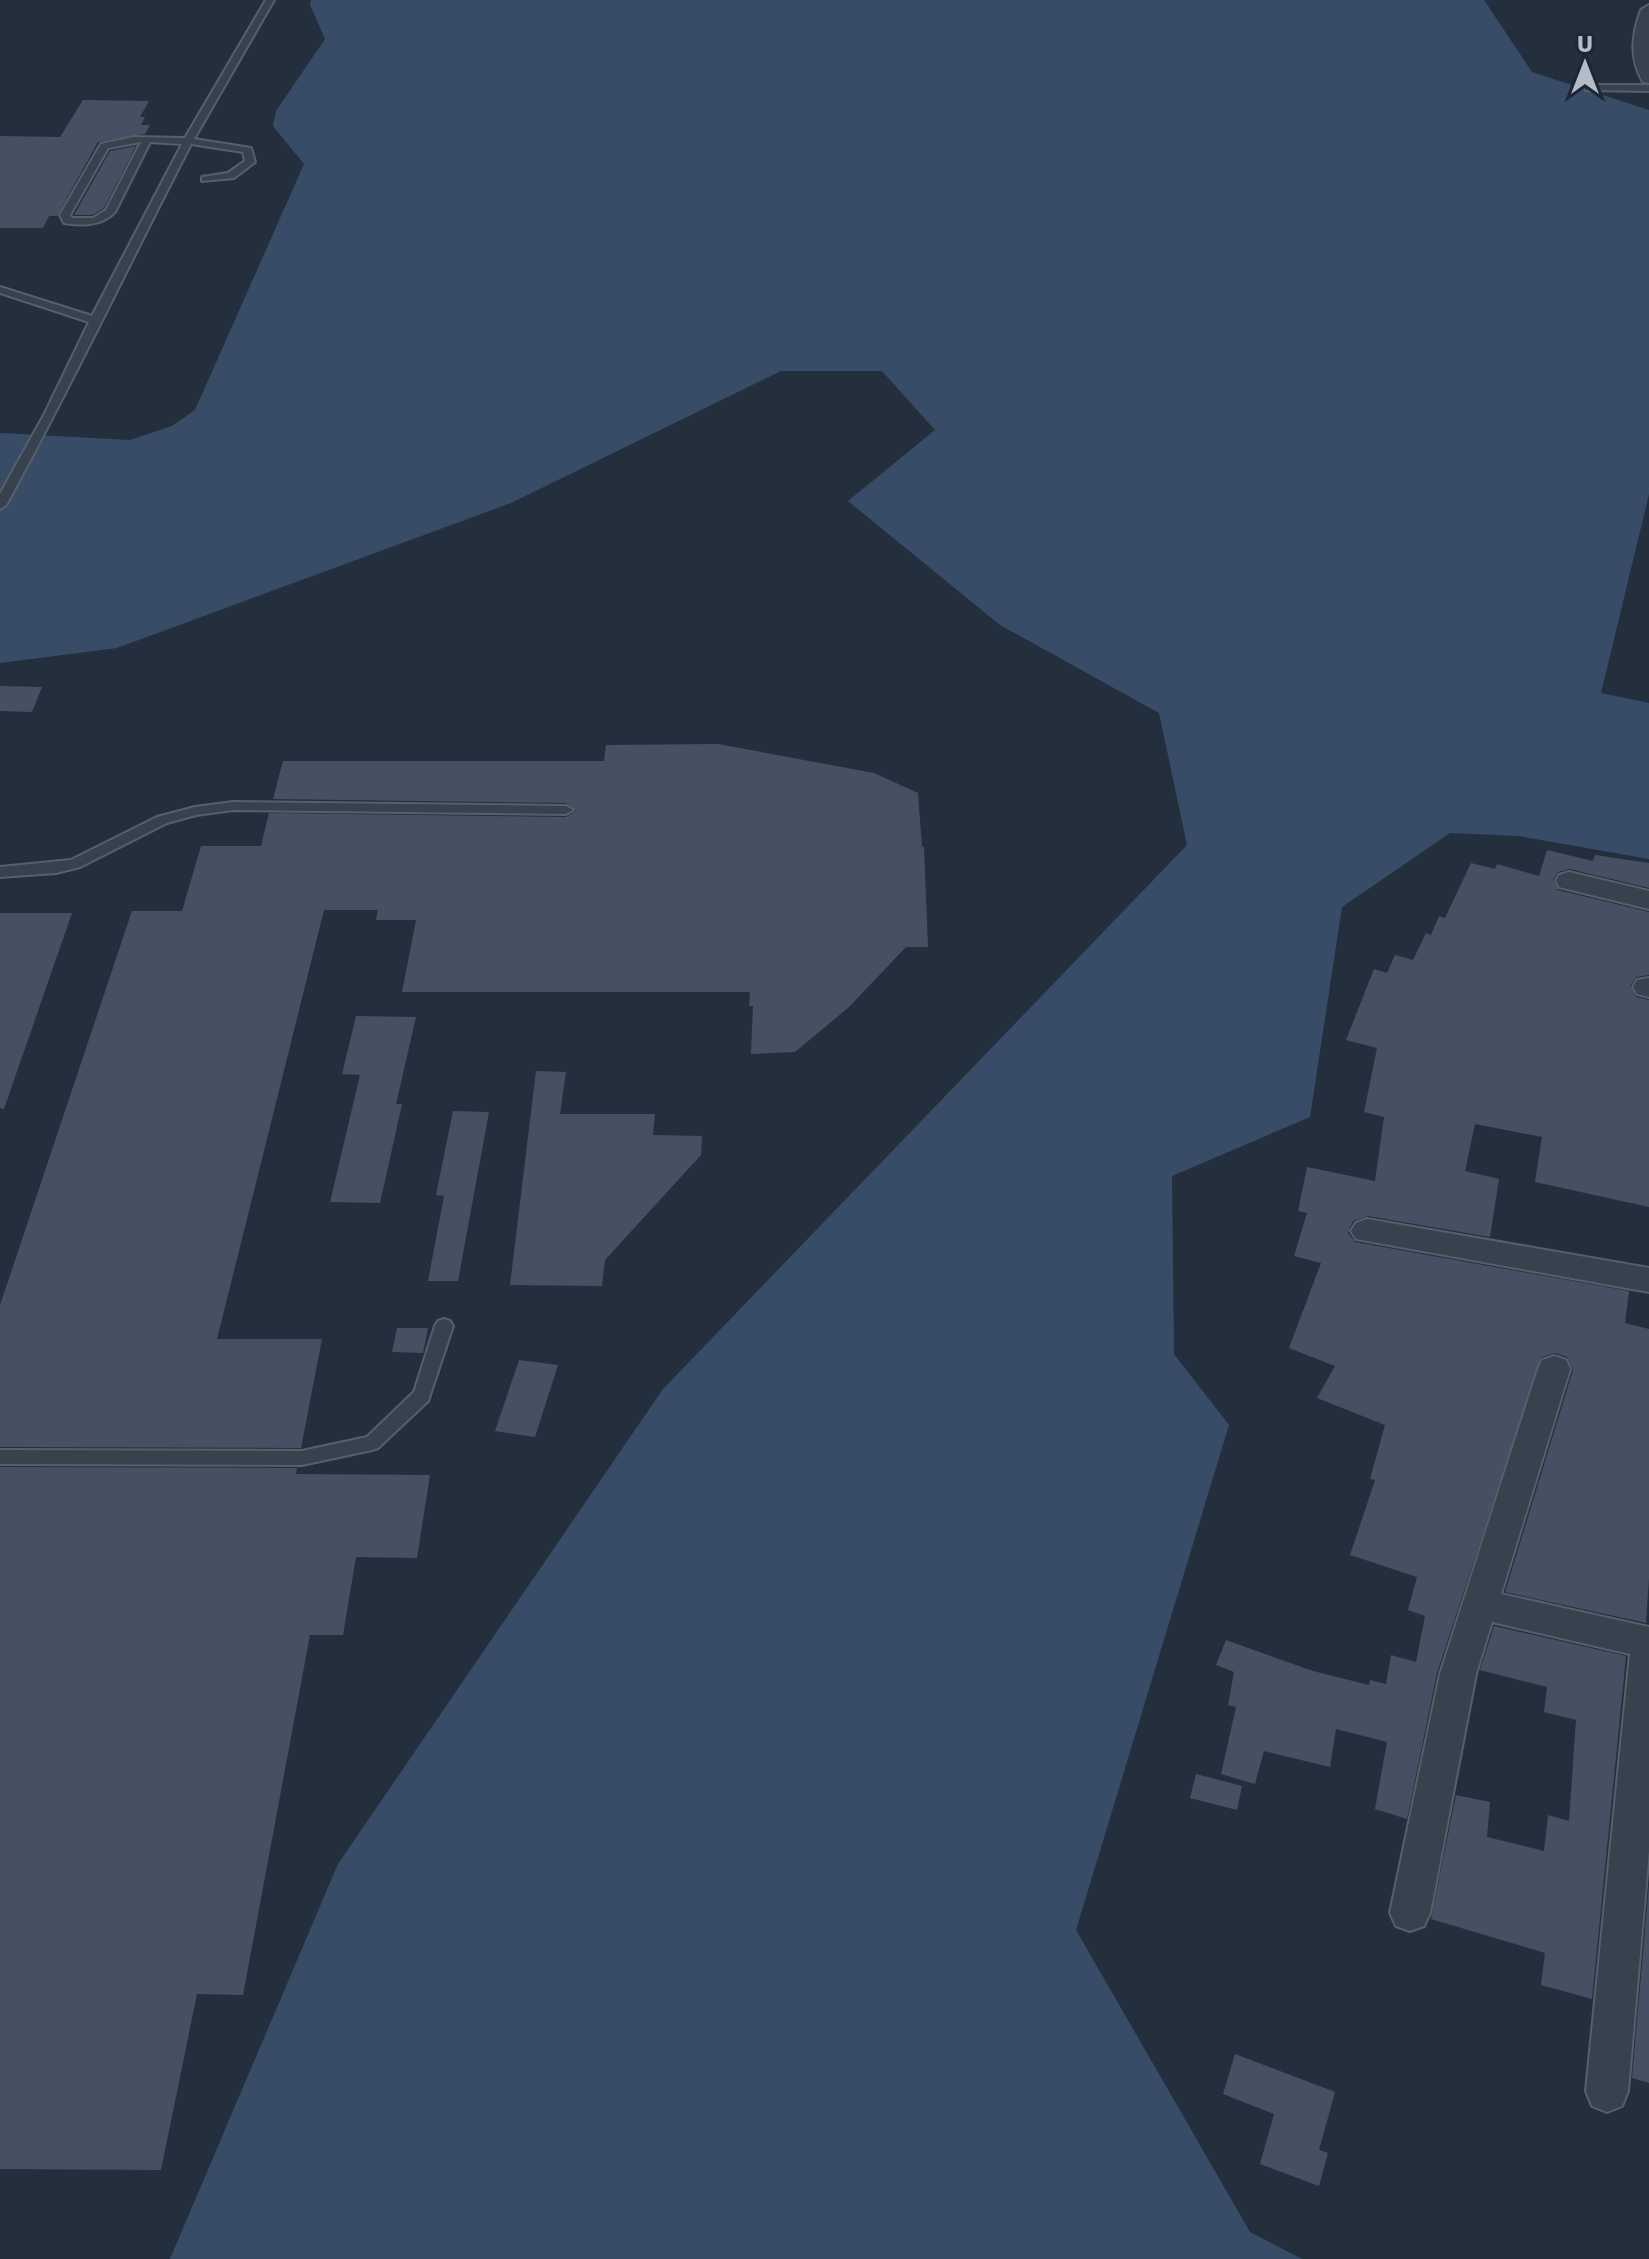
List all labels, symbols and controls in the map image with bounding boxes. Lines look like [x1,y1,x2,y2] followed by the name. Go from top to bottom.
[1545,24,1625,104] north arrow
[1577,31,1593,58] text: U

